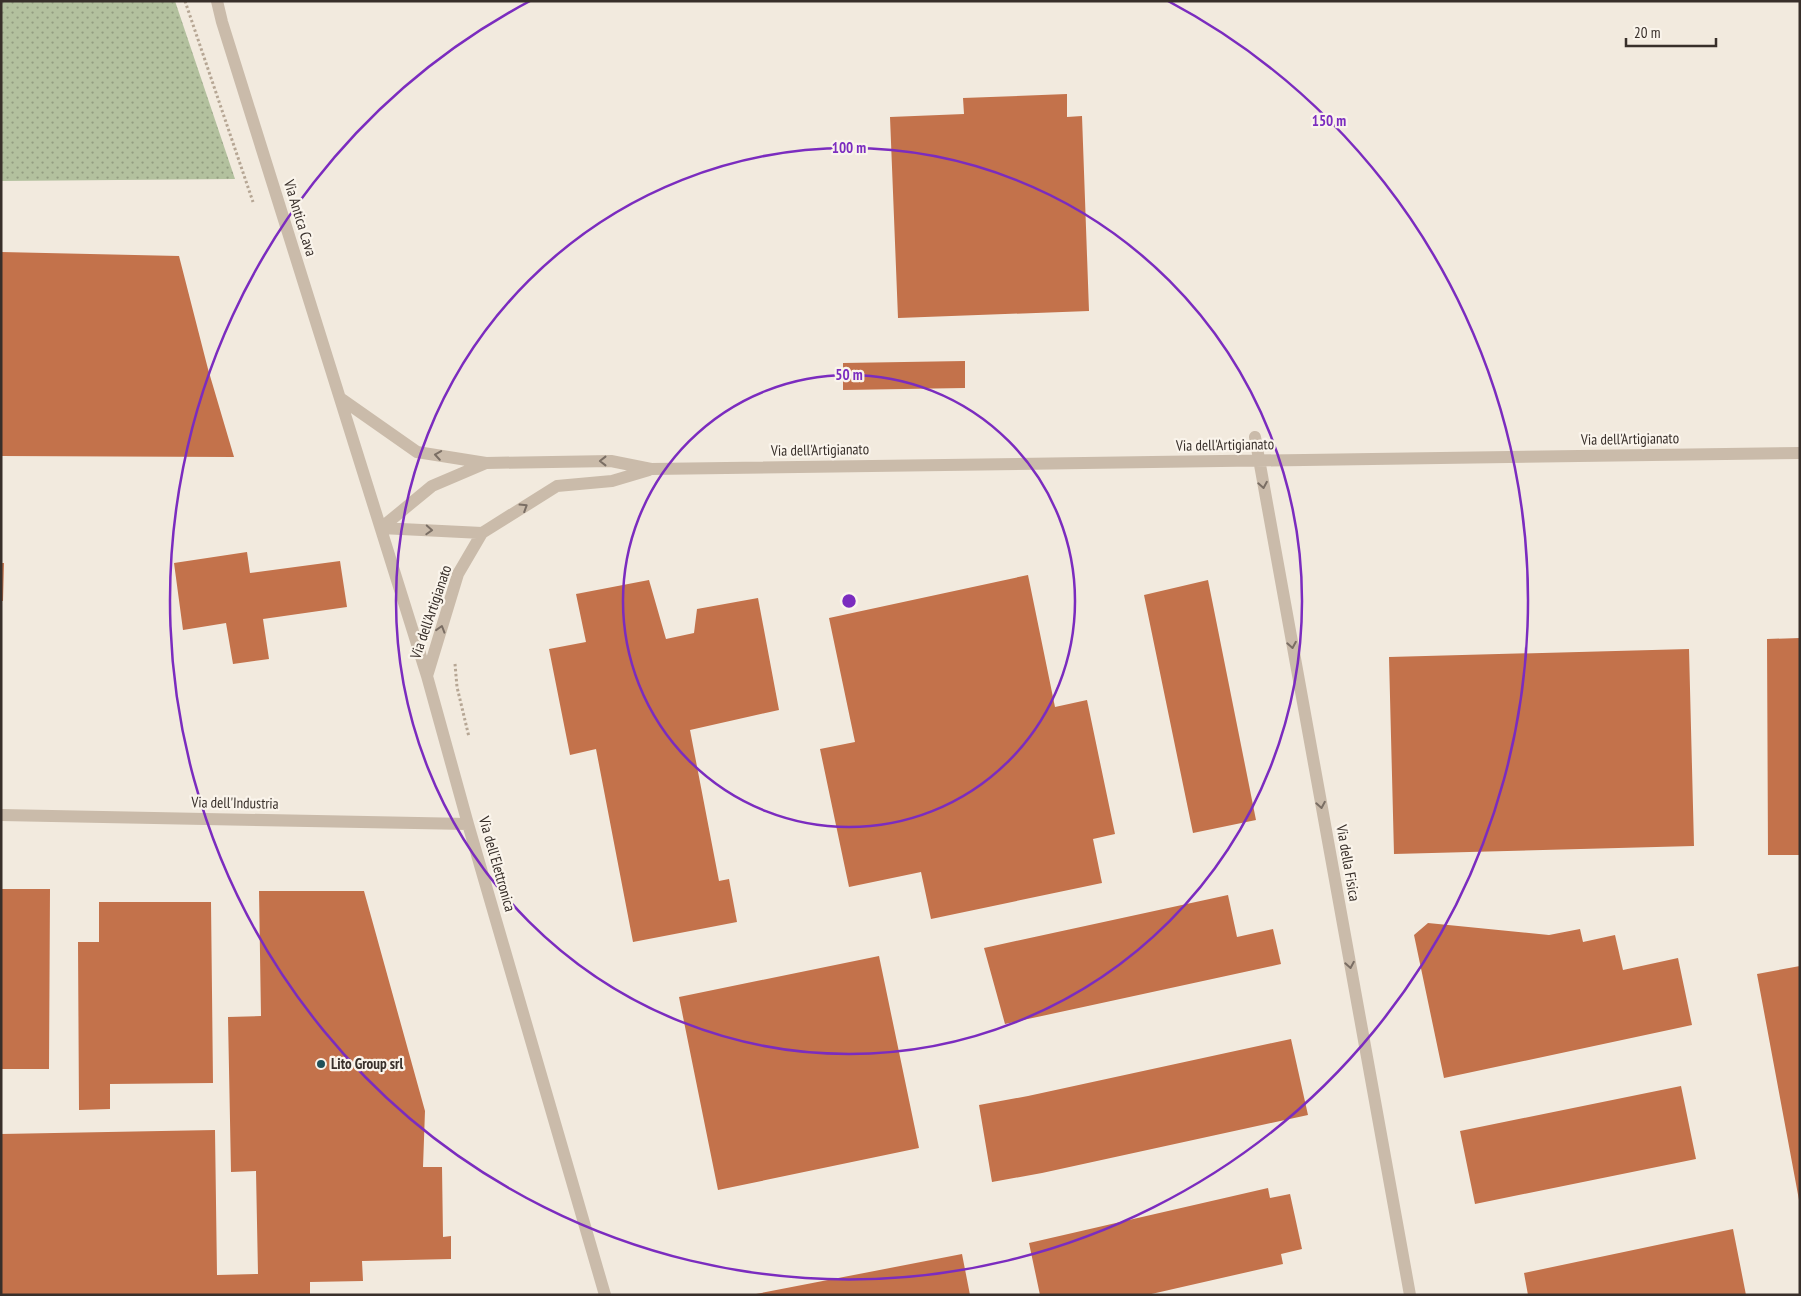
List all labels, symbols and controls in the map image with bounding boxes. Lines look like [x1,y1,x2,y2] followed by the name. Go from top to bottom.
[1626,15,1716,47] scale bar
[1634,23,1660,42] text: 20 m
[1312,111,1346,130] text: 150 m
[832,138,866,157] text: 100 m
[280,176,321,258] street label: Via Antica Cava
[835,365,863,384] text: 50 m
[1580,428,1679,449] street label: Via dell'Artigianato
[1175,434,1274,455] street label: Via dell'Artigianato
[770,439,869,460] street label: Via dell'Artigianato
[433,450,441,461] one-way arrow
[599,456,607,466] one-way arrow
[1257,481,1268,490] one-way arrow
[518,504,527,513] one-way arrow
[426,525,434,536] one-way arrow
[405,562,455,662] street label: Via dell'Artigianato
[840,592,858,610] centre of rings
[435,626,445,634] one-way arrow
[1287,641,1297,649] one-way arrow
[190,792,279,813] street label: Via dell'Industria
[1316,801,1326,809] one-way arrow
[475,813,520,914] street label: Via dell'Elettronica
[1332,822,1365,903] street label: Via della Fisica
[1345,960,1355,969] one-way arrow
[331,1054,403,1073] place label: Lito Group srl
[315,1058,327,1070] marker: Lito Group srl

